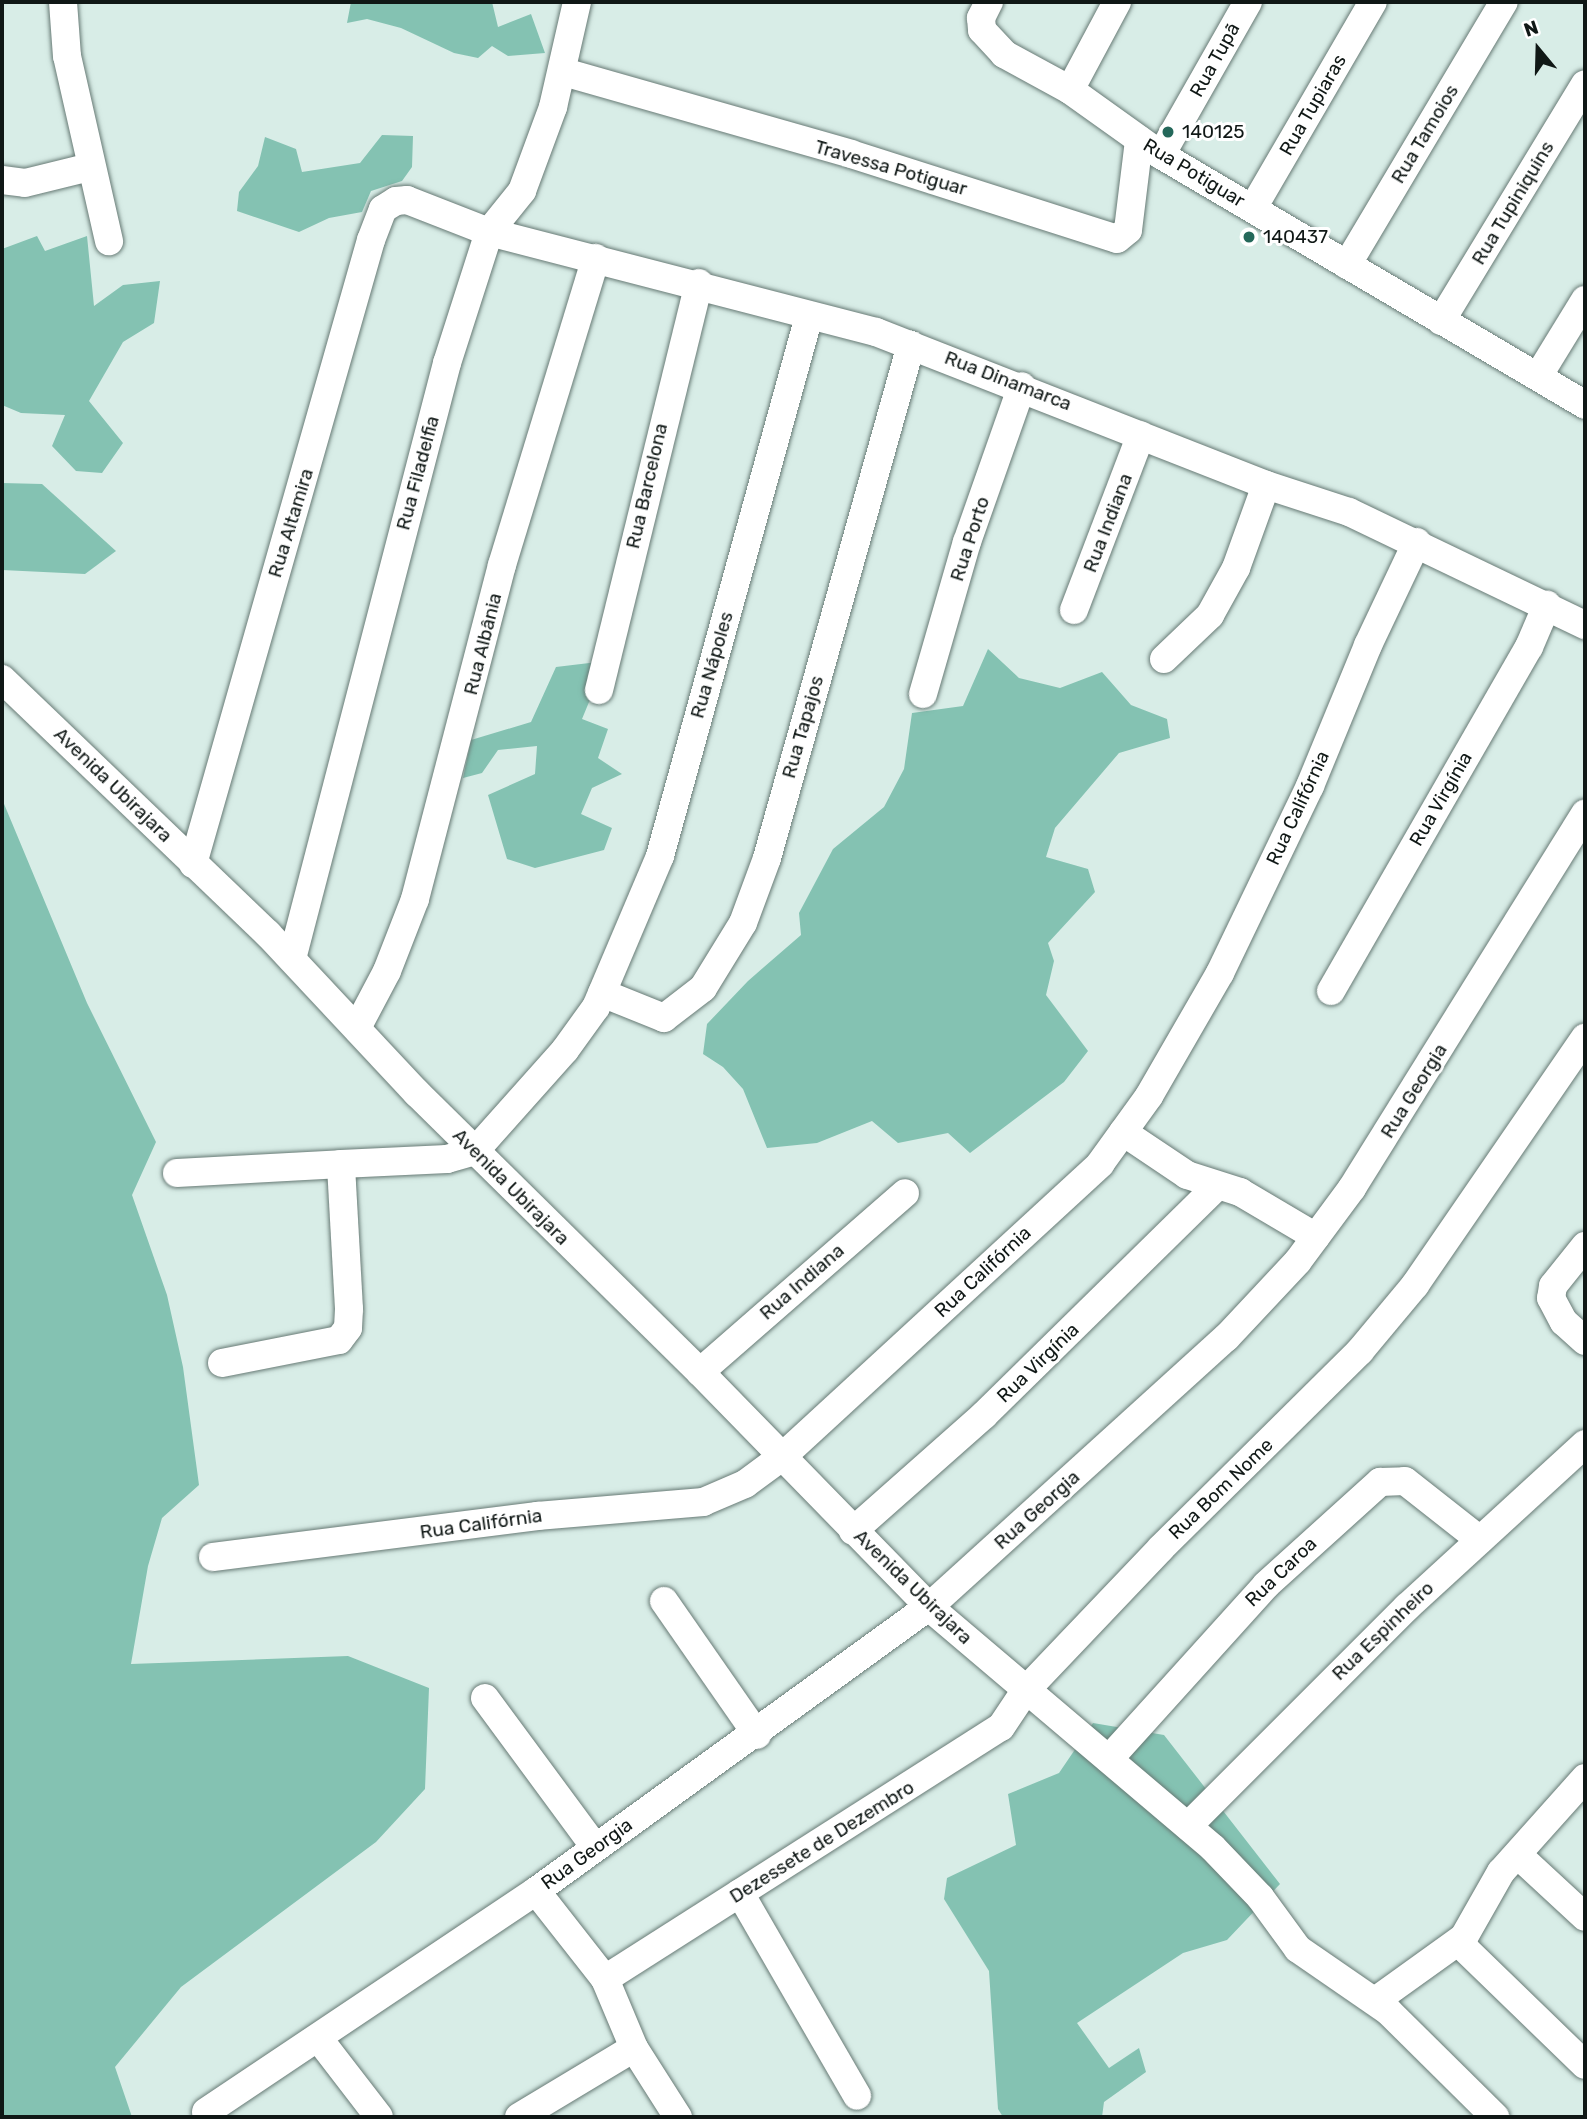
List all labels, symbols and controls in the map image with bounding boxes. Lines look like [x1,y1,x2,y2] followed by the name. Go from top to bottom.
[1503,14,1573,84] north arrow
[1521,16,1541,42] text: N
[1185,19,1245,101] street label: Rua Tupã
[1275,50,1351,160] street label: Rua Tupiaras
[1386,80,1464,188] street label: Rua Tamoios
[1182,121,1245,143] place label: 140125
[1160,124,1176,140] marker: 140125
[1139,134,1249,212] street label: Rua Potiguar
[812,135,970,201] street label: Travessa Potiguar
[1467,137,1559,269] street label: Rua Tupiniquins
[1263,226,1328,248] place label: 140437
[1241,229,1257,245] marker: 140437
[941,346,1075,416] street label: Rua Dinamarca
[392,413,444,533] street label: Rua Filadelfia
[622,421,672,551] street label: Rua Barcelona
[264,465,318,581] street label: Rua Altamira
[1079,470,1137,576] street label: Rua Indiana
[946,494,994,584] street label: Rua Porto
[459,590,507,698] street label: Rua Albânia
[686,609,738,721] street label: Rua Nápoles
[777,673,829,781] street label: Rua Tapajos
[49,723,177,847] street label: Avenida Ubirajara
[1262,747,1334,869] street label: Rua Califórnia
[1405,748,1477,850] street label: Rua Virgínia
[1376,1040,1452,1142] street label: Rua Georgia
[448,1124,574,1250] street label: Avenida Ubirajara
[930,1222,1036,1322] street label: Rua Califórnia
[755,1239,849,1325] street label: Rua Indiana
[992,1318,1084,1408] street label: Rua Virgínia
[1164,1434,1278,1544] street label: Rua Bom Nome
[990,1466,1084,1554] street label: Rua Georgia
[418,1504,544,1544] street label: Rua Califórnia
[849,1525,977,1649] street label: Avenida Ubirajara
[1240,1532,1322,1612] street label: Rua Caroa
[1327,1577,1439,1685] street label: Rua Espinheiro
[726,1776,918,1908] street label: Dezessete de Dezembro
[537,1813,637,1895] street label: Rua Georgia

